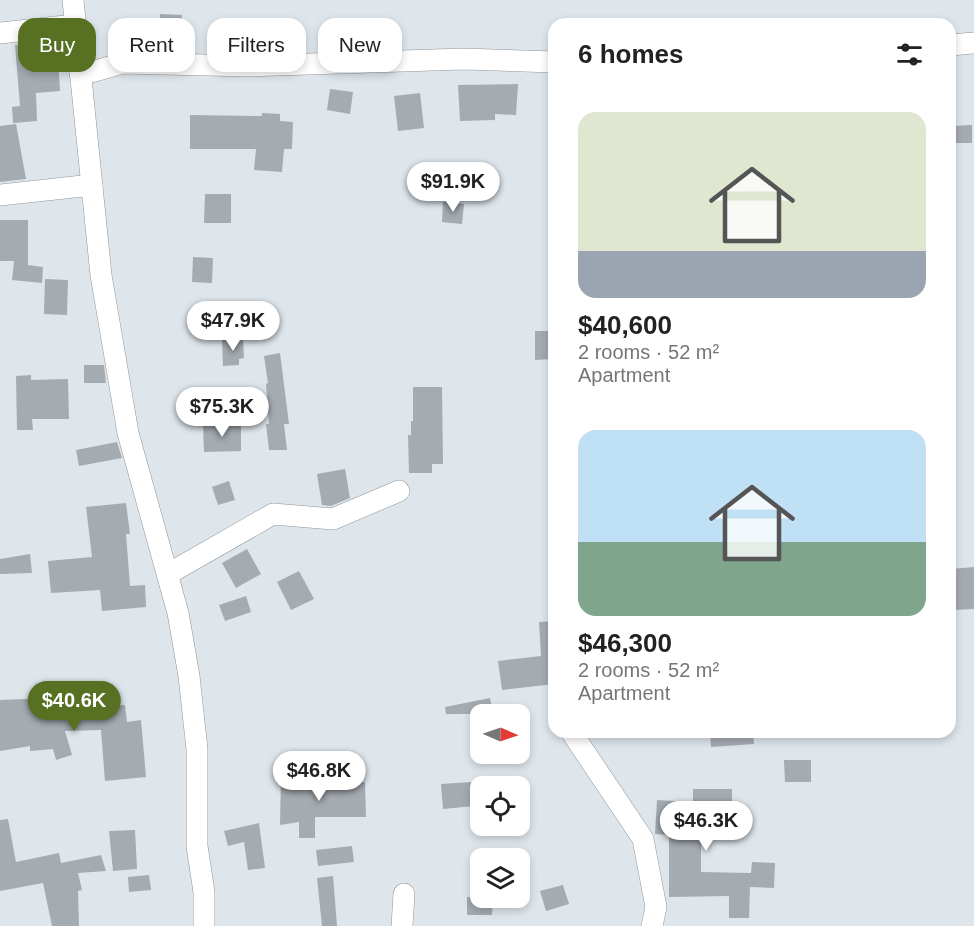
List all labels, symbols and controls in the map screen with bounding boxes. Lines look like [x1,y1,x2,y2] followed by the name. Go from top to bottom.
[18,18,96,72] chip: Buy
[108,18,195,72] chip: Rent
[207,18,306,72] chip: Filters
[318,18,402,72] chip: New
[893,38,926,71] icon: filters
[578,39,684,69] text: 6 homes
[698,151,806,259] icon: home
[404,162,502,213] pin: $91.9K
[421,170,485,192] text: $91.9K
[184,301,282,352] pin: $47.9K
[201,309,265,331] text: $47.9K
[578,310,672,340] text: $40,600
[578,341,719,363] text: 2 rooms · 52 m²
[578,364,670,386] text: Apartment
[173,387,271,438] pin: $75.3K
[190,395,254,417] text: $75.3K
[698,469,806,577] icon: home
[578,628,672,658] text: $46,300
[578,659,719,681] text: 2 rooms · 52 m²
[25,681,123,732] pin: $40.6K
[578,682,670,704] text: Apartment
[42,689,106,711] text: $40.6K
[470,704,530,764] north arrow
[470,704,530,908] map controls
[270,751,368,802] pin: $46.8K
[287,759,351,781] text: $46.8K
[470,776,530,836] button: locate
[657,801,755,852] pin: $46.3K
[674,809,738,831] text: $46.3K
[470,848,530,908] button: layers

